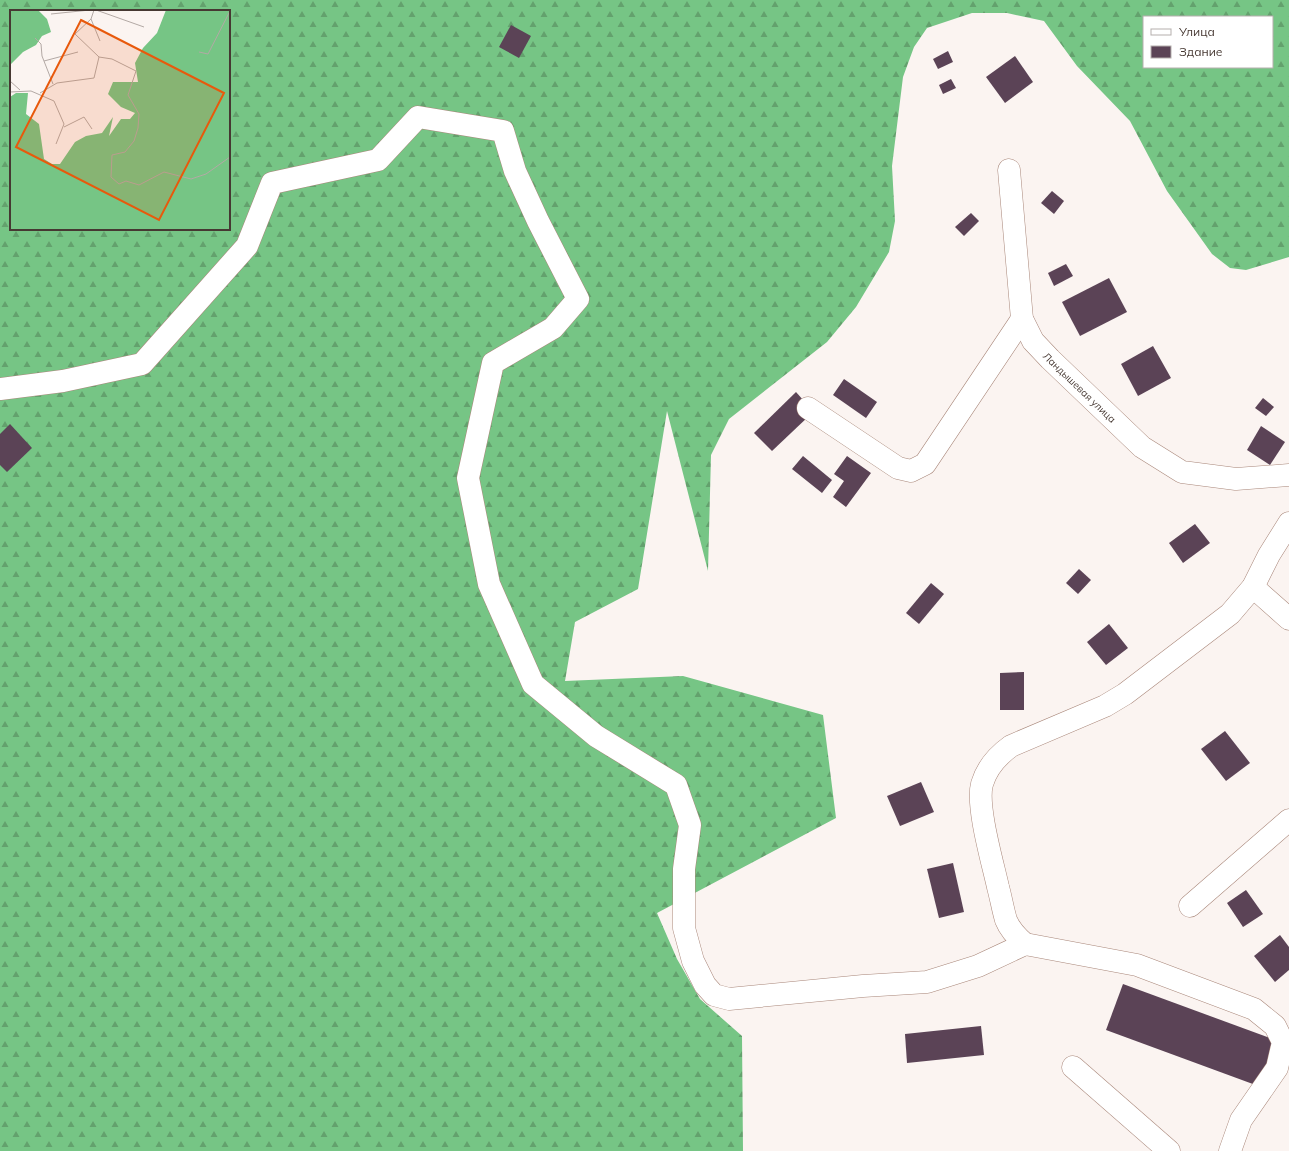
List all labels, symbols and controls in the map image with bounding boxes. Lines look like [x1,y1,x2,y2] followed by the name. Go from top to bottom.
[10,10,230,230] inset map
[1143,16,1273,68] legend
[1178,24,1215,39] text: Улица
[1179,44,1223,59] text: Здание
[1040,350,1119,426] street label: Ландышевая улица

